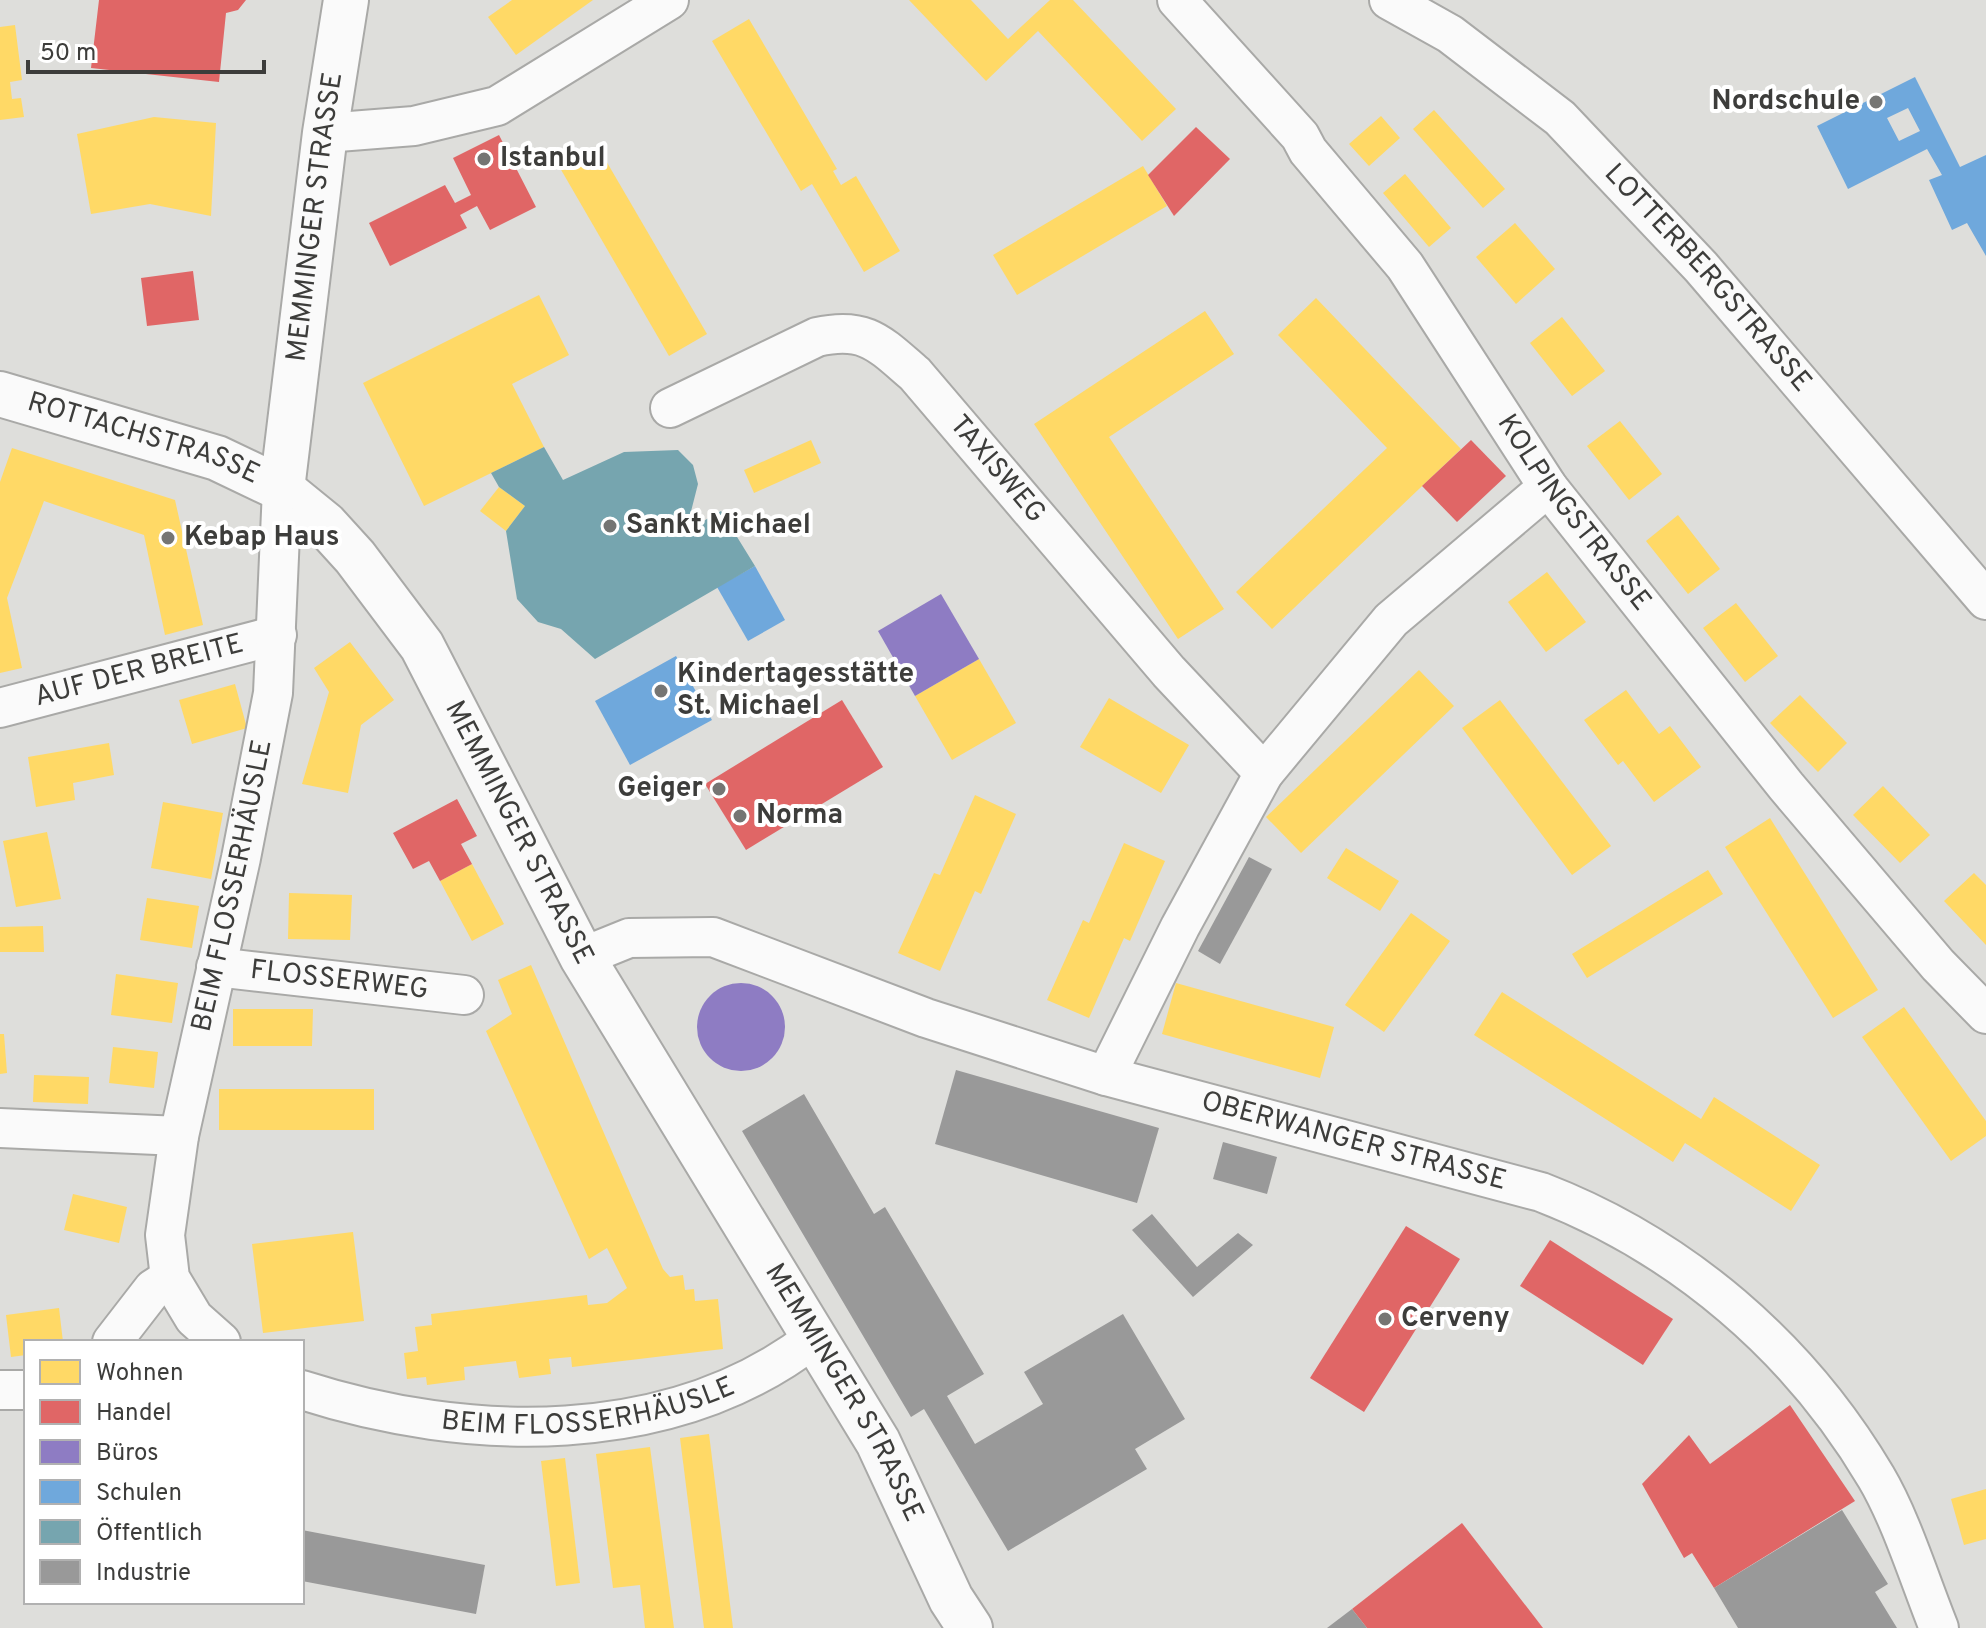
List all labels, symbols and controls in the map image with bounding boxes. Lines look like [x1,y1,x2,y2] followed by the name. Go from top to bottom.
[28,24,264,74] scale bar
[40,39,96,69] text: 50 m
[279,70,352,364] street label: MEMMINGER STRASSE
[1712,84,1860,120] place label: Nordschule
[1867,93,1885,111] marker: Nordschule
[500,141,606,177] place label: Istanbul
[475,150,493,168] marker: Istanbul
[1595,157,1819,400] street label: LOTTERBERGSTRASSE
[23,385,265,493] street label: ROTTACHSTRASSE
[941,408,1053,531] street label: TAXISWEG
[1488,408,1658,619] street label: KOLPINGSTRASSE
[626,508,811,544] place label: Sankt Michael
[601,517,619,535] marker: Sankt Michael
[184,520,340,556] place label: Kebap Haus
[159,529,177,547] marker: Kebap Haus
[31,627,248,716] street label: AUF DER BREITE
[677,657,914,725] place label: Kindertagesstätte St. Michael
[652,682,670,700] marker: Kindertagesstätte St. Michael
[435,695,601,971] street label: MEMMINGER STRASSE
[185,737,282,1035] street label: BEIM FLOSSERHÄUSLE
[617,771,703,807] place label: Geiger
[710,780,728,798] marker: Geiger
[756,798,843,834] place label: Norma
[731,807,749,825] marker: Norma
[248,953,430,1009] street label: FLOSSERWEG
[1197,1084,1510,1200] street label: OBERWANGER STRASSE
[756,1257,931,1528] street label: MEMMINGER STRASSE
[1401,1301,1510,1337] place label: Cerveny
[1376,1310,1394,1328] marker: Cerveny
[24,1340,304,1604] legend
[96,1359,183,1389] text: Wohnen
[439,1370,741,1445] street label: BEIM FLOSSERHÄUSLE
[96,1399,172,1429] text: Handel
[96,1439,158,1469] text: Büros
[96,1479,182,1509] text: Schulen
[96,1517,203,1549] text: Öffentlich
[96,1559,191,1589] text: Industrie

